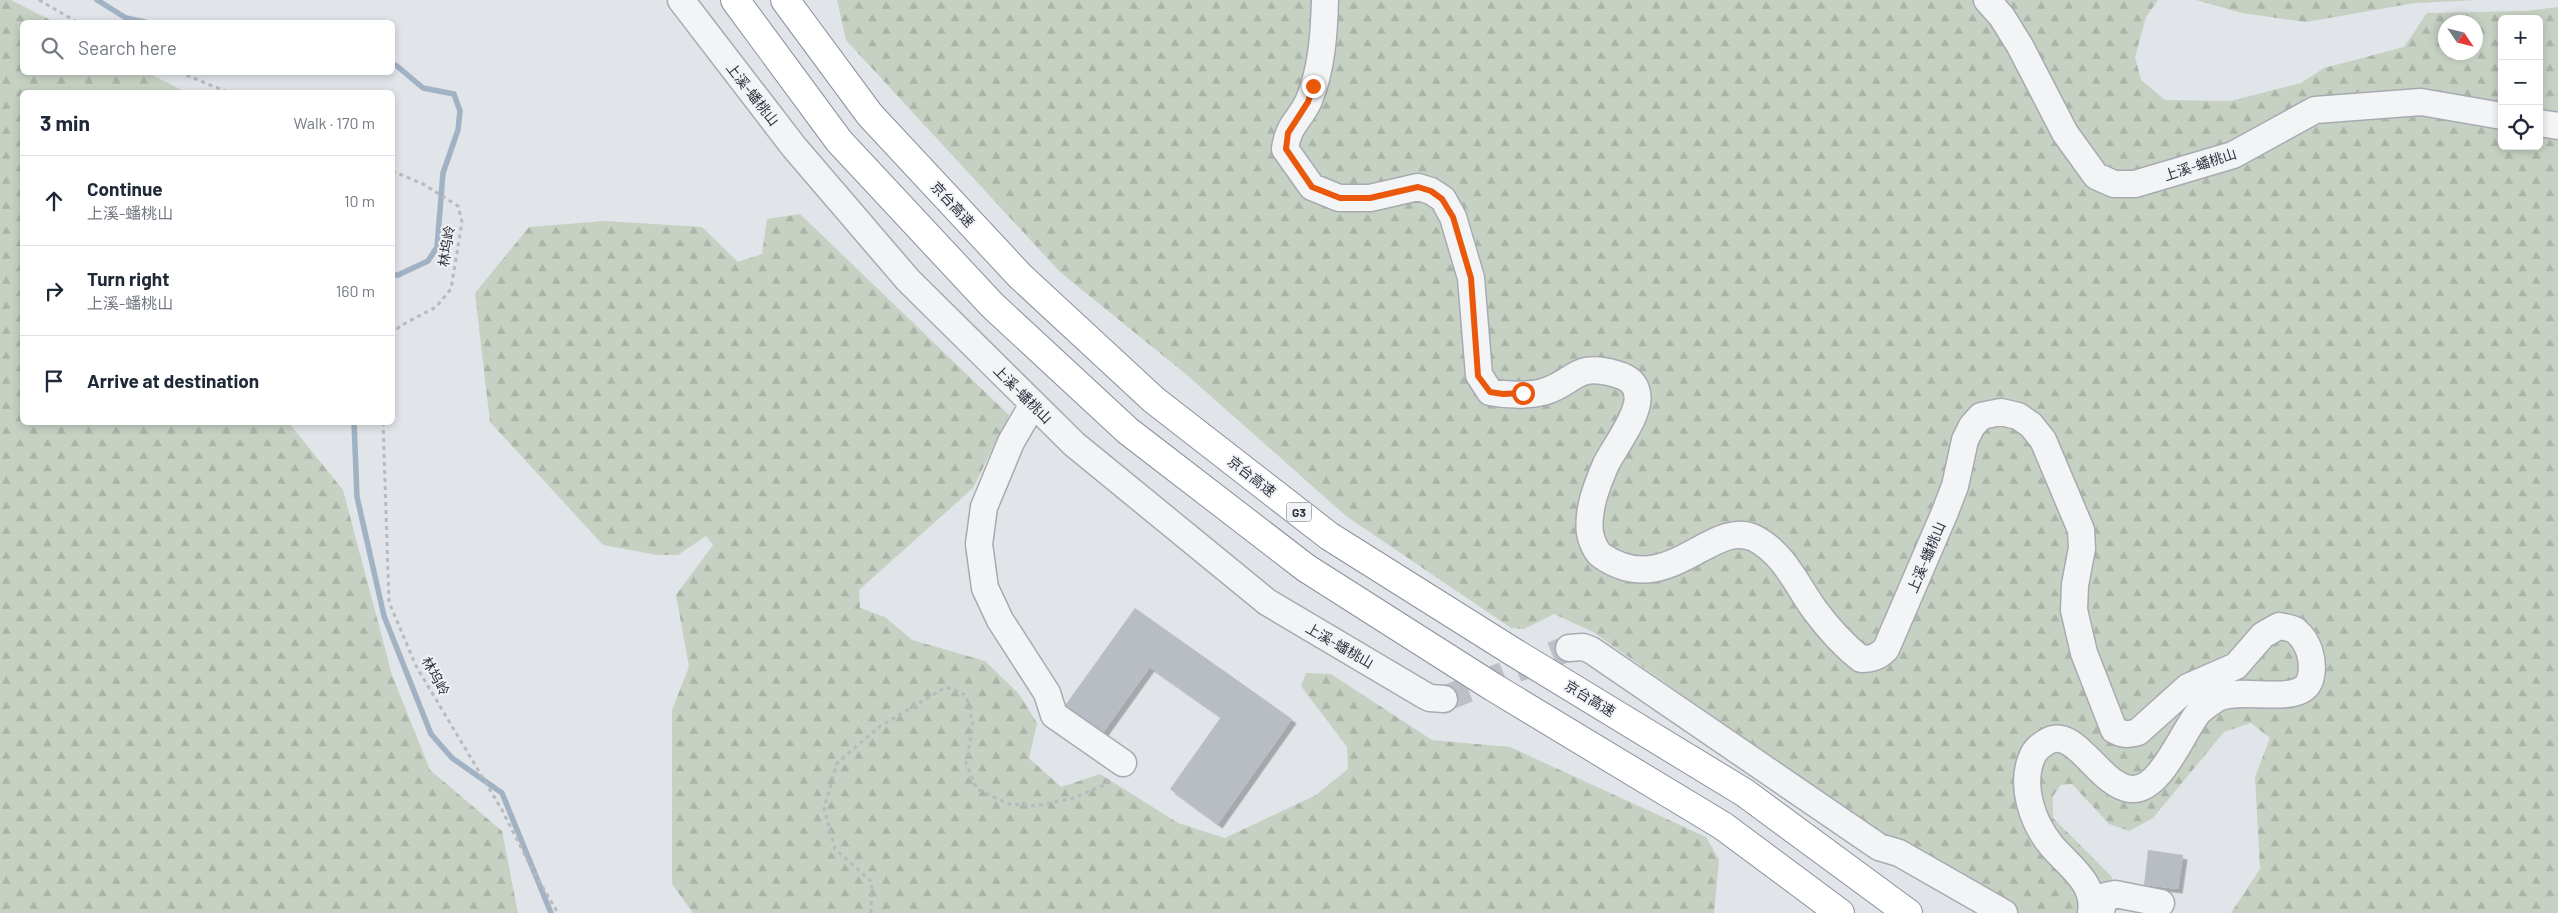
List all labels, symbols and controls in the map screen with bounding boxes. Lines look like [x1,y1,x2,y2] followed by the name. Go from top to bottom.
[2438,15,2483,60] north arrow
[2498,15,2543,150] map controls
[2498,15,2543,60] button: +
[20,20,395,75] search box
[38,34,66,62] icon: search
[78,36,177,59] text: Search here
[723,59,783,129] street label: 上溪-蟠桃山
[2498,60,2543,105] button: −
[1302,75,1325,98] route end
[2498,105,2543,150] button: locate
[40,110,90,135] text: 3 min
[293,113,375,132] text: Walk · 170 m
[2161,144,2239,184] street label: 上溪-蟠桃山
[87,177,163,200] text: Continue
[928,178,978,230] street label: 京台高速
[40,187,68,215] icon: ahead
[344,191,375,210] text: 10 m
[87,203,173,222] text: 上溪-蟠桃山
[434,224,458,268] street label: 林坞岭
[87,267,169,290] text: Turn right
[40,277,68,305] icon: right
[336,281,375,300] text: 160 m
[87,293,173,312] text: 上溪-蟠桃山
[990,361,1056,427] street label: 上溪-蟠桃山
[40,367,68,395] icon: arrive
[87,369,259,392] text: Arrive at destination
[1512,382,1535,405] route start
[1225,452,1279,500] street label: 京台高速
[1286,502,1312,522] road number: G3
[1903,519,1949,595] street label: 上溪-蟠桃山
[1303,619,1377,671] street label: 上溪-蟠桃山
[418,654,454,698] street label: 林坞岭
[1562,676,1618,720] street label: 京台高速

